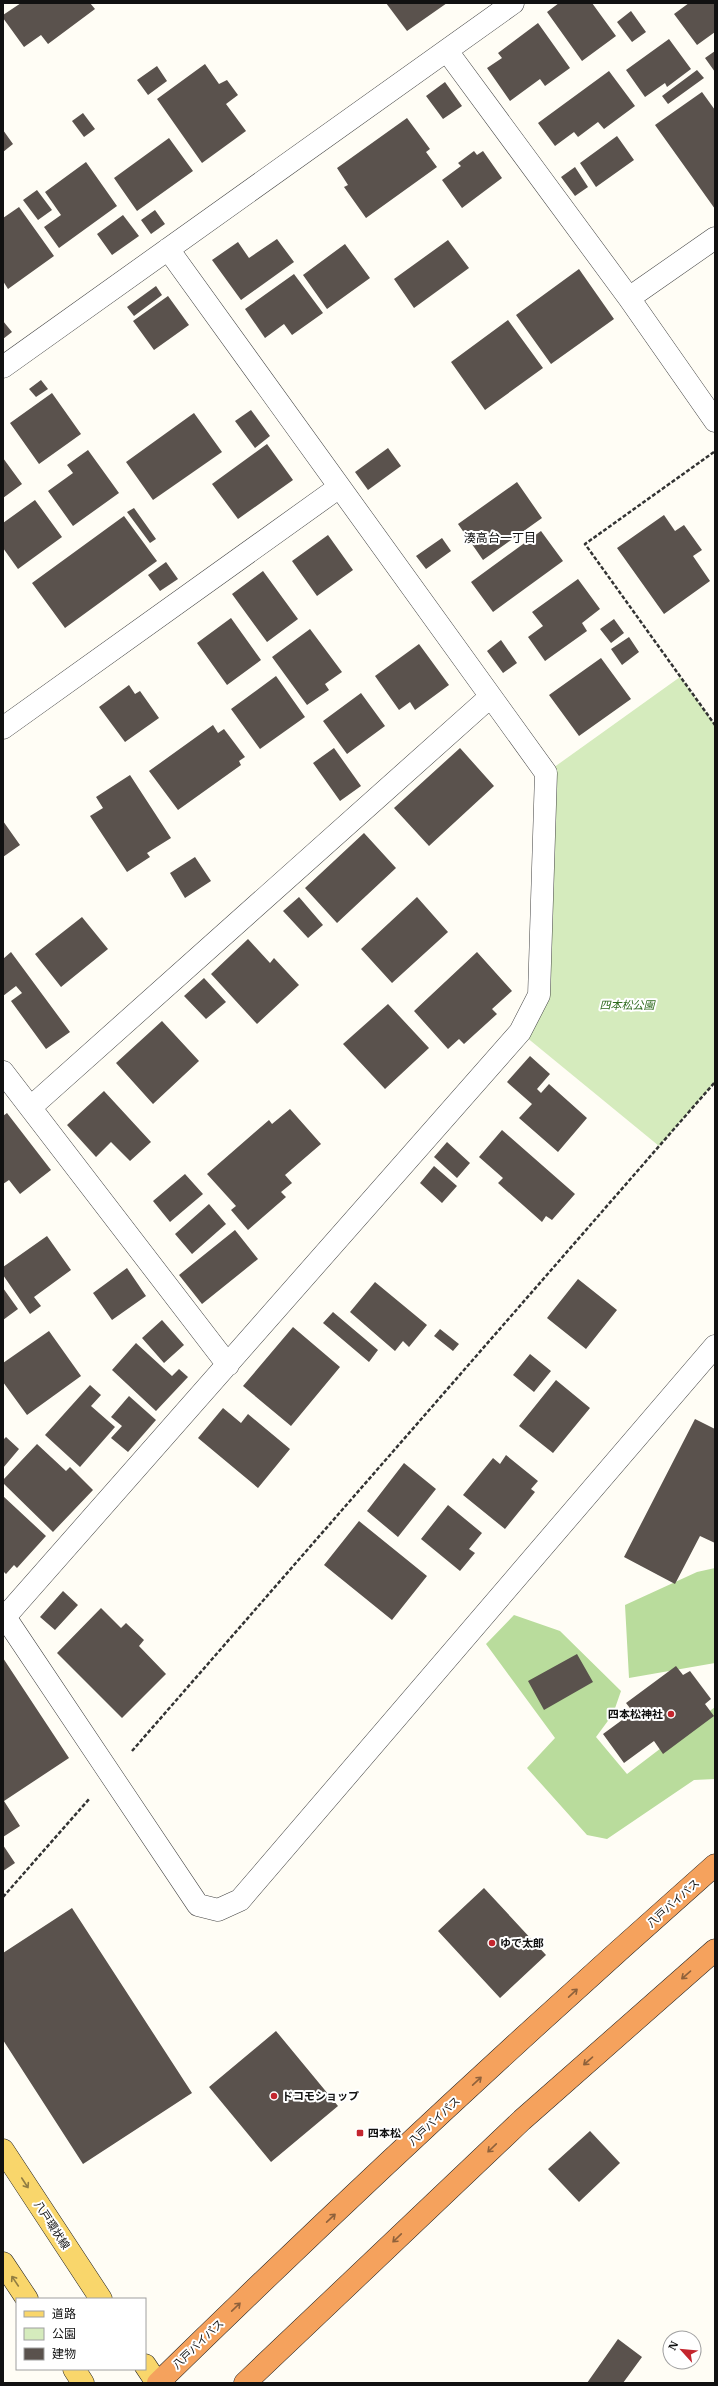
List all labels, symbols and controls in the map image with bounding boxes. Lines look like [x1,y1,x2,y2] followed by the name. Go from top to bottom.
[464,530,536,545] district label: 湊高台一丁目
[600,998,656,1012] park label: 四本松公園
[608,1707,663,1721] place label: 四本松神社
[666,1709,676,1719] marker: 四本松神社
[644,1876,702,1930] street label: 八戸バイパス
[500,1936,544,1950] place label: ゆで太郎
[487,1938,497,1948] marker: ゆで太郎
[680,1971,691,1980] one-way arrow
[567,1989,577,1998] one-way arrow
[583,2057,593,2066] one-way arrow
[472,2077,482,2086] one-way arrow
[282,2089,359,2103] place label: ドコモショップ
[269,2091,279,2101] marker: ドコモショップ
[405,2093,463,2149] street label: 八戸バイパス
[368,2126,401,2140] place label: 四本松
[355,2128,365,2138] marker: 四本松
[487,2143,497,2153] one-way arrow
[21,2177,29,2189] one-way arrow
[31,2198,73,2252] street label: 八戸環状線
[326,2213,336,2223] one-way arrow
[392,2233,402,2243] one-way arrow
[11,2276,19,2287] one-way arrow
[16,2298,146,2370] legend
[231,2302,241,2312] one-way arrow
[52,2306,76,2321] text: 道路
[169,2316,227,2372] street label: 八戸バイパス
[52,2326,76,2341] text: 公園
[662,2330,702,2370] north arrow
[665,2338,681,2353] text: N
[52,2346,76,2361] text: 建物

